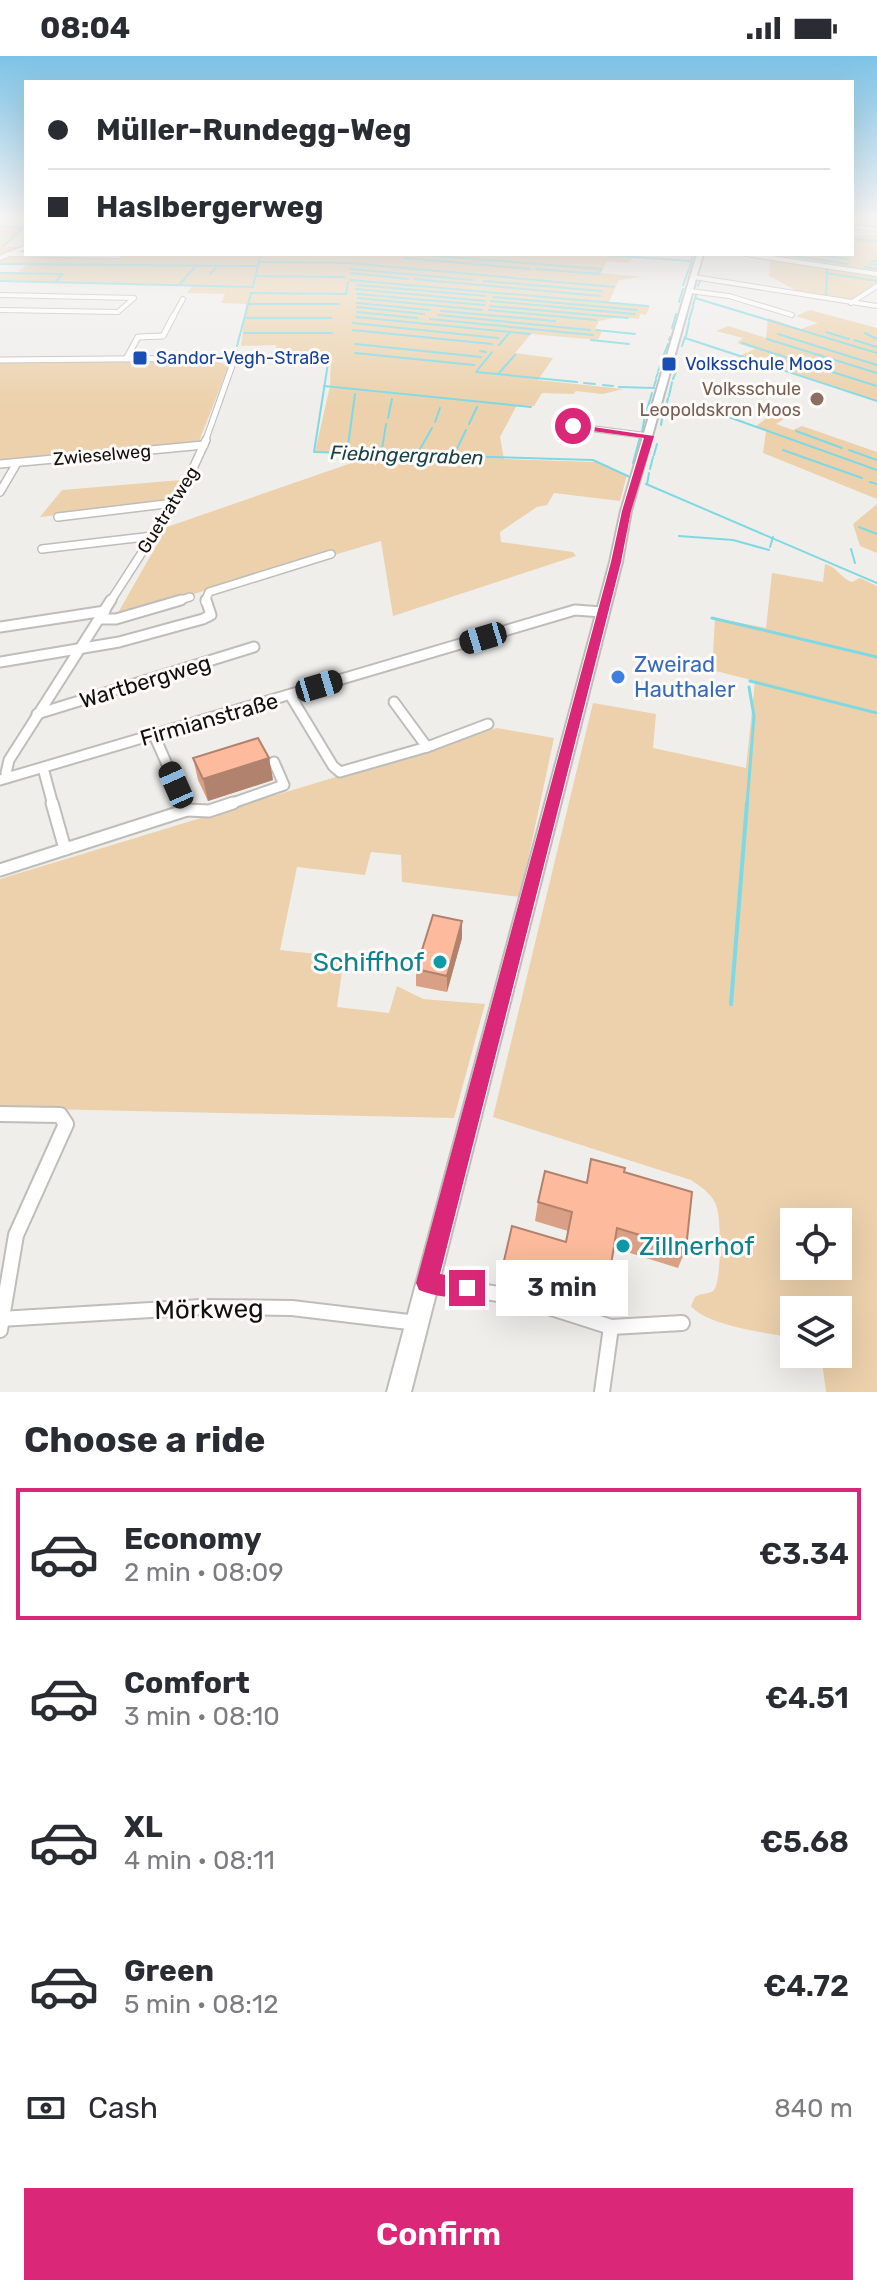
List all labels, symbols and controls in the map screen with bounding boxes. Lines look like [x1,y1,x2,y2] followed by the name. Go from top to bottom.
[40,10,130,46] text: 08:04
[96,112,411,148] text: Müller-Rundegg-Weg
[96,189,323,225] text: Haslbergerweg
[156,347,330,369] place label: Sandor-Vegh-Straße
[131,349,149,367] marker: Sandor-Vegh-Straße
[685,353,833,375] place label: Volksschule Moos
[660,355,678,373] marker: Volksschule Moos
[640,378,801,421] place label: Volksschule Leopoldskron Moos
[808,390,826,408] marker: Volksschule Leopoldskron Moos
[555,408,591,444] route start
[52,440,152,470] street label: Zwieselweg
[330,440,484,470] water label: Fiebingergraben
[133,462,203,558] street label: Guetratweg
[457,620,509,656] car
[76,649,214,714] street label: Wartbergweg
[634,651,736,703] place label: Zweirad Hauthaler
[293,668,345,704] car
[609,668,627,686] marker: Zweirad Hauthaler
[137,687,281,752] street label: Firmianstraße
[155,758,197,812] car
[313,947,424,978] place label: Schiffhof
[431,953,449,971] marker: Schiffhof
[780,1208,852,1368] map controls
[780,1208,852,1280] button: locate
[639,1231,754,1262] place label: Zillnerhof
[614,1237,632,1255] marker: Zillnerhof
[495,1260,627,1316] callout: 3 min
[449,1270,485,1306] route end
[527,1272,597,1303] text: 3 min
[154,1293,264,1326] street label: Mörkweg
[780,1296,852,1368] button: layers
[24,1418,265,1461] text: Choose a ride
[28,1518,100,1590] icon: car
[124,1521,262,1557] text: Economy
[759,1536,849,1572] text: €3.34
[124,1557,284,1588] text: 2 min · 08:09
[28,1662,100,1734] icon: car
[124,1665,250,1701] text: Comfort
[765,1680,849,1716] text: €4.51
[124,1701,280,1732] text: 3 min · 08:10
[28,1806,100,1878] icon: car
[124,1809,163,1845] text: XL
[760,1824,849,1860] text: €5.68
[124,1845,275,1876] text: 4 min · 08:11
[28,1950,100,2022] icon: car
[124,1953,214,1989] text: Green
[763,1968,849,2004] text: €4.72
[124,1989,278,2020] text: 5 min · 08:12
[24,2086,68,2130] icon: cash
[88,2090,158,2126] text: Cash
[774,2093,853,2124] text: 840 m
[24,2188,853,2280] button: Confirm

